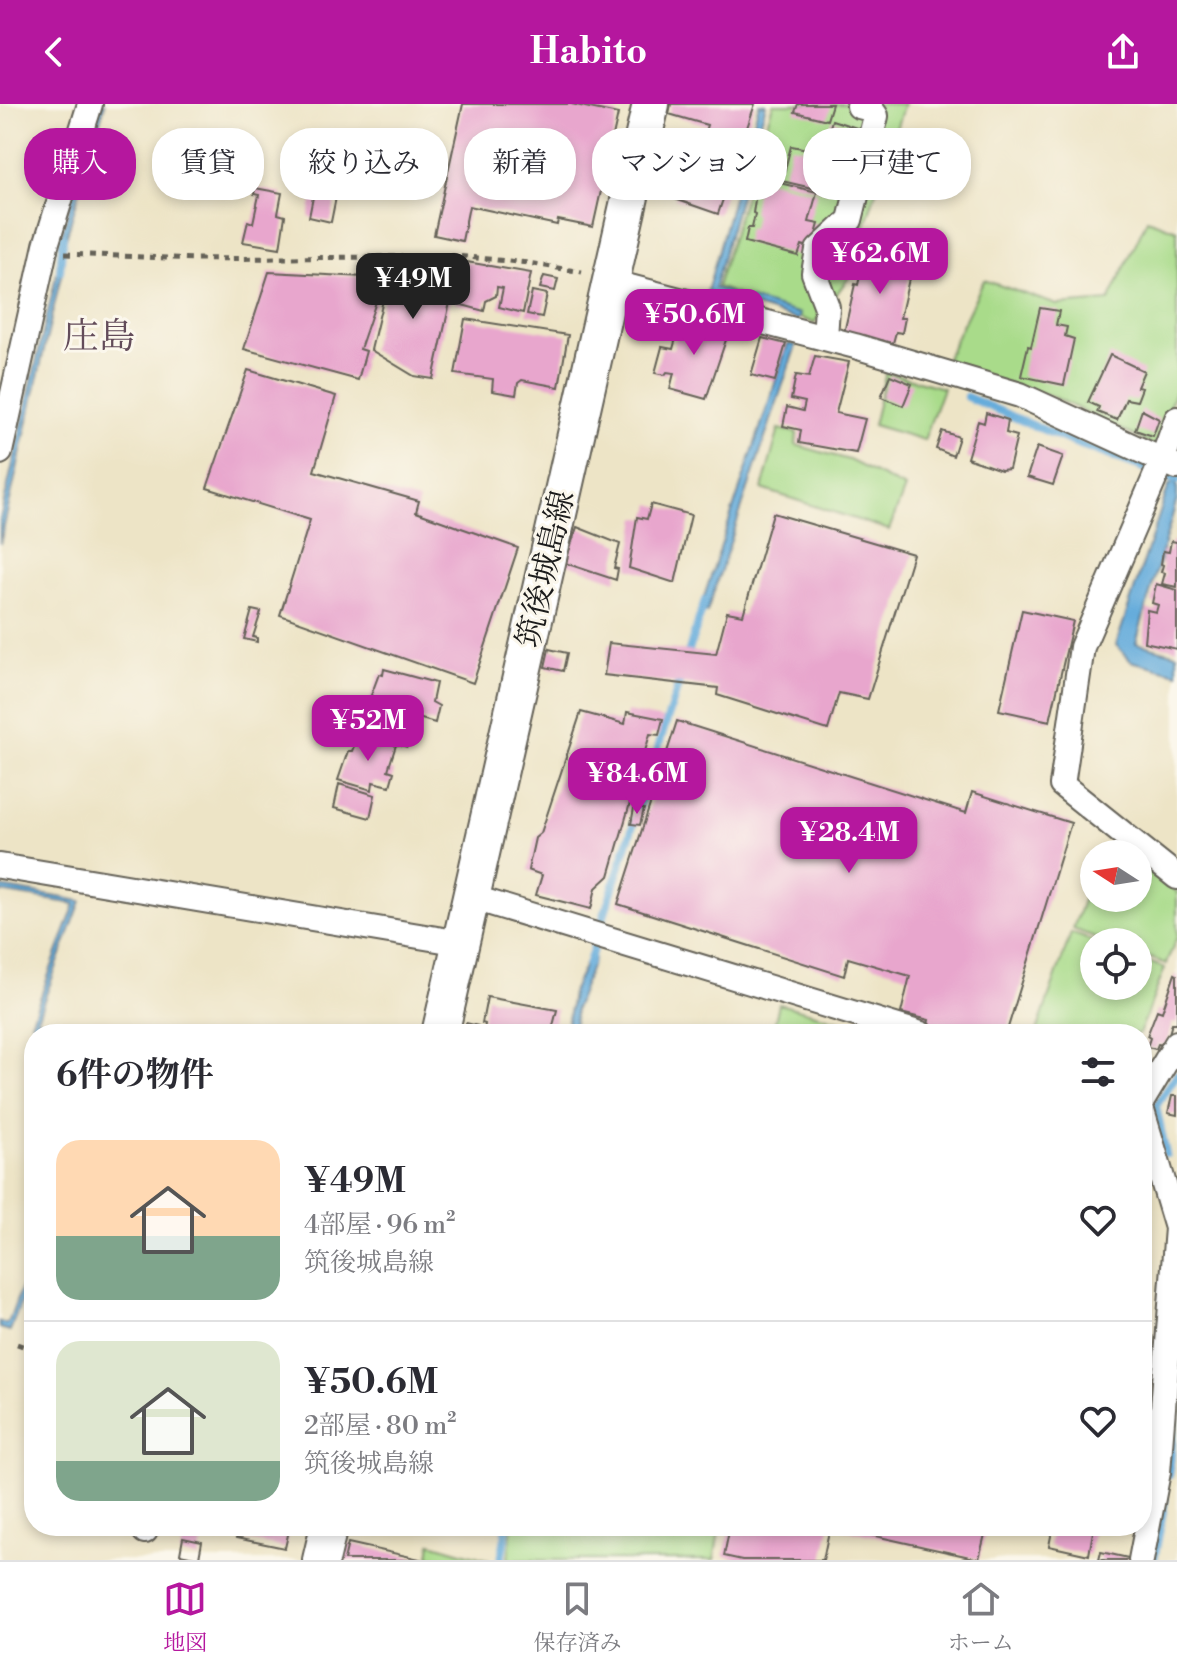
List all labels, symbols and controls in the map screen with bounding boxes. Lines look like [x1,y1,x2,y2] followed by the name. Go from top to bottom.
[32,30,76,74] icon: back
[530,30,647,75] text: Habito
[1101,30,1145,74] icon: share
[24,128,136,200] chip: 購入
[152,128,264,200] chip: 賃貸
[280,128,448,200] chip: 絞り込み
[464,128,576,200] chip: 新着
[592,128,787,200] chip: マンション
[803,128,971,200] chip: 一戸建て
[815,228,945,296] pin: ¥62.6M
[830,238,930,270] text: ¥62.6M
[366,253,460,321] pin: ¥49M
[374,263,452,295] text: ¥49M
[629,289,759,357] pin: ¥50.6M
[643,299,745,331] text: ¥50.6M
[63,315,135,360] district label: 庄島
[509,487,583,651] street label: 筑後城島線
[321,695,415,763] pin: ¥52M
[330,705,406,737] text: ¥52M
[572,748,702,816] pin: ¥84.6M
[586,758,688,790] text: ¥84.6M
[784,807,914,875] pin: ¥28.4M
[798,817,900,849] text: ¥28.4M
[1080,840,1152,912] north arrow
[1080,840,1152,1000] map controls
[1080,928,1152,1000] button: locate
[1076,1050,1120,1094] icon: filters
[56,1055,213,1097] text: 6件の物件
[304,1161,406,1203] text: ¥49M
[120,1172,216,1268] icon: home
[1076,1198,1120,1242] icon: heart
[304,1209,455,1241] text: 4部屋 · 96 m²
[304,1247,434,1279] text: 筑後城島線
[304,1362,438,1404] text: ¥50.6M
[120,1373,216,1469] icon: home
[1076,1399,1120,1443] icon: heart
[304,1410,456,1442] text: 2部屋 · 80 m²
[304,1448,434,1480] text: 筑後城島線
[163,1577,207,1657] tab: 地図
[533,1577,622,1657] tab: 保存済み
[948,1577,1014,1657] tab: ホーム

